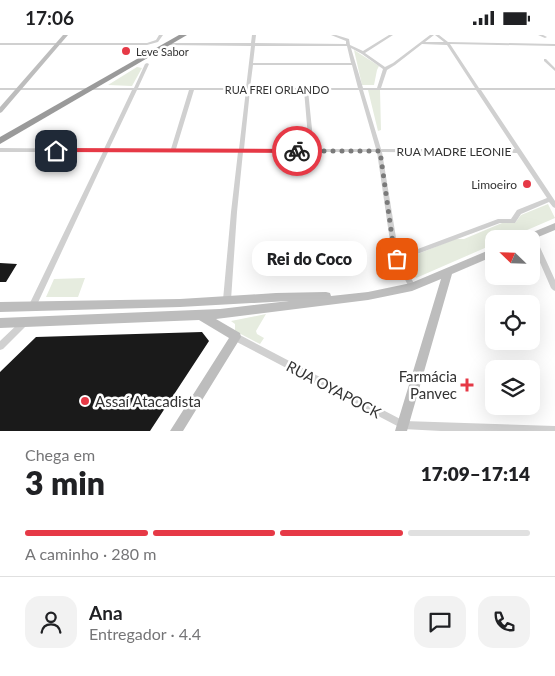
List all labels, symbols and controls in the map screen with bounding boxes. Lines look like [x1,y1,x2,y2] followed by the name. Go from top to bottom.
[25,6,74,29] text: 17:06
[120,45,132,57] marker: Leve Sabor
[136,45,189,58] place label: Leve Sabor
[225,83,329,96] street label: RUA FREI ORLANDO
[272,126,322,176] courier
[35,130,77,172] pin
[42,137,70,165] icon: home
[283,137,311,165] icon: bike
[397,144,511,159] street label: RUA MADRE LEONIE
[471,177,517,192] place label: Limoeiro
[521,178,533,190] marker: Limoeiro
[485,230,540,285] north arrow
[485,230,540,415] map controls
[376,238,418,280] pin
[252,241,367,277] callout: Rei do Coco
[383,245,411,273] icon: bag
[267,249,352,268] text: Rei do Coco
[485,295,540,350] button: locate
[284,357,384,422] street label: RUA OYAPOCK
[485,360,540,415] button: layers
[399,367,457,402] place label: Farmácia Panvec
[461,379,473,391] marker: Farmácia Panvec
[95,392,201,410] place label: Assaí Atacadista
[79,395,91,407] marker: Assaí Atacadista
[25,445,95,464] text: Chega em
[421,462,530,485] text: 17:09–17:14
[25,463,105,502] text: 3 min
[25,544,156,563] text: A caminho · 280 m
[25,596,77,648] button: person
[414,596,466,648] button: chat
[478,596,530,648] button: phone
[89,601,123,624] text: Ana
[89,624,201,643] text: Entregador · 4.4

